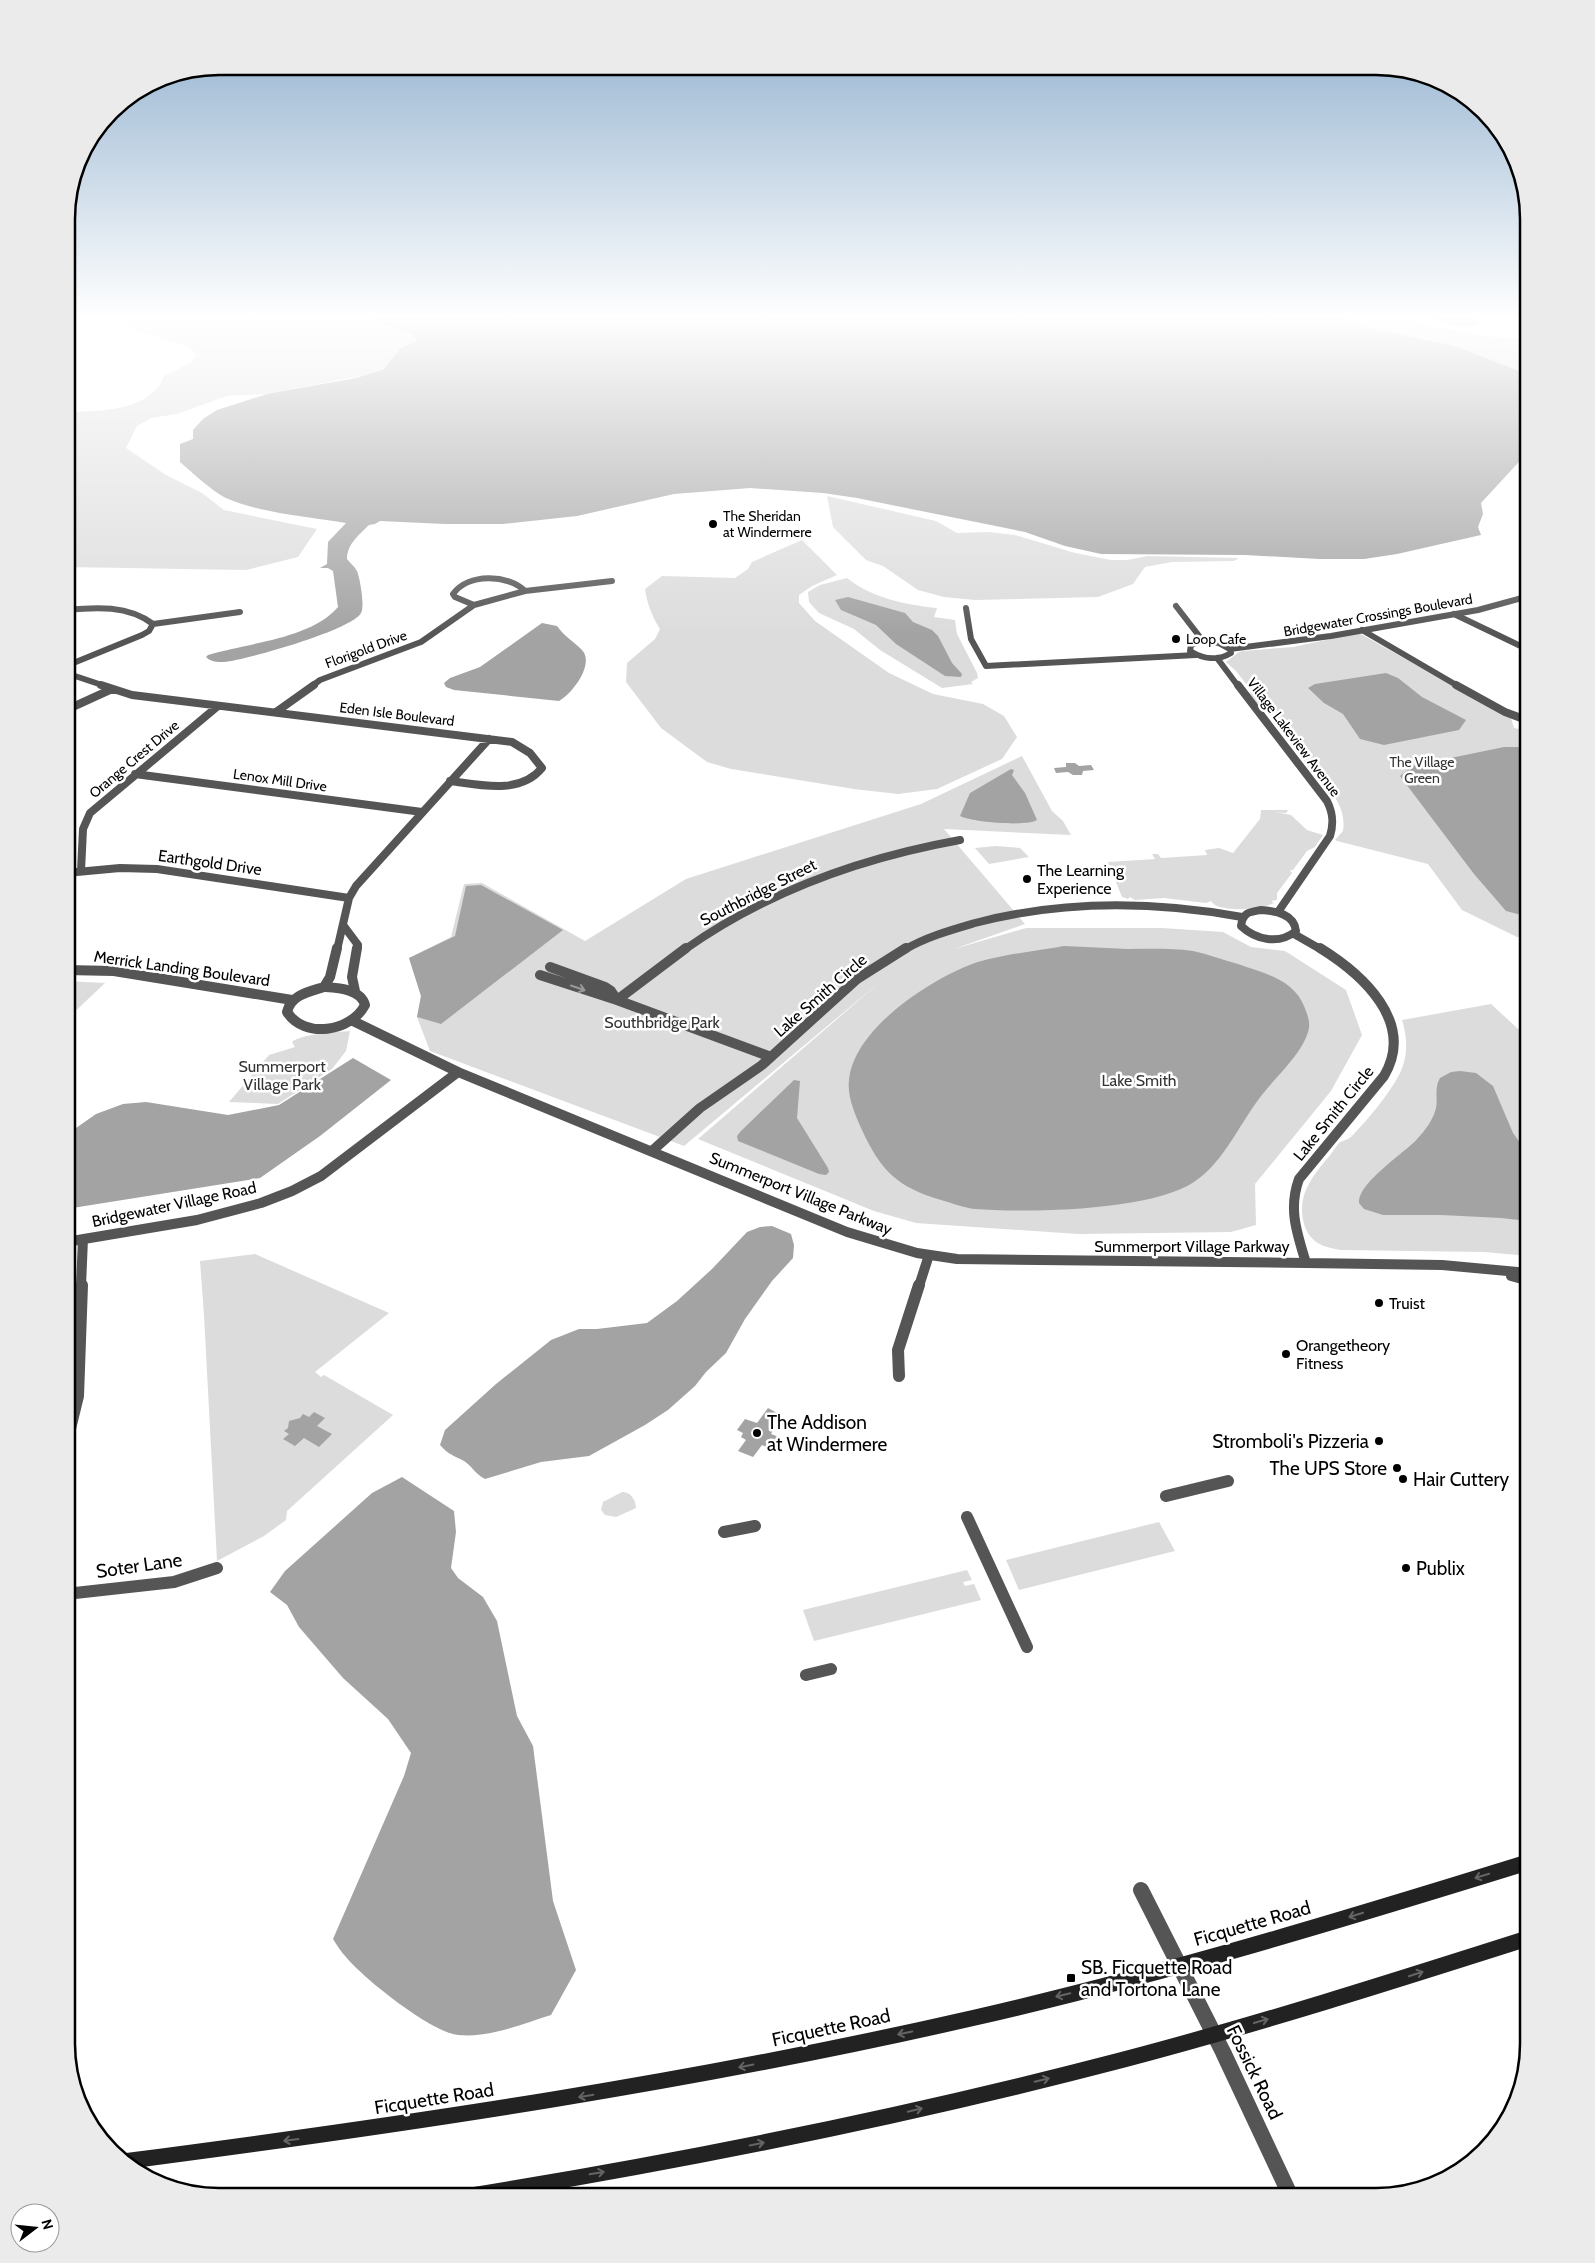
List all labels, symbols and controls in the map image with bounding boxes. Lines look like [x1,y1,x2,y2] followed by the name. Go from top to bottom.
[723,507,812,541] place label: The Sheridan at Windermere
[707,518,719,530] marker: The Sheridan at Windermere
[1282,589,1474,641] street label: Bridgewater Crossings Boulevard
[323,626,409,672] street label: Florigold Drive
[1186,630,1246,648] place label: Loop Cafe
[1170,633,1182,645] marker: Loop Cafe
[1243,674,1345,800] street label: Village Lakeview Avenue
[339,698,455,730] street label: Eden Isle Boulevard
[85,716,183,802] street label: Orange Crest Drive
[1390,753,1454,787] park label: The Village Green
[232,765,328,795] street label: Lenox Mill Drive
[157,846,263,879] street label: Earthgold Drive
[697,855,820,930] street label: Southbridge Street
[1037,861,1125,898] place label: The Learning Experience
[1021,873,1033,885] marker: The Learning Experience
[93,947,271,990] street label: Merrick Landing Boulevard
[770,950,870,1041] street label: Lake Smith Circle
[570,984,585,993] one-way arrow
[604,1013,721,1032] park label: Southbridge Park
[238,1057,326,1094] park label: Summerport Village Park
[1289,1062,1377,1165] street label: Lake Smith Circle
[1101,1071,1177,1090] park label: Lake Smith
[707,1148,895,1239] street label: Summerport Village Parkway
[90,1178,258,1231] street label: Bridgewater Village Road
[1094,1237,1290,1256] street label: Summerport Village Parkway
[1389,1294,1426,1313] place label: Truist
[1373,1297,1385,1309] marker: Truist
[1296,1336,1390,1373] place label: Orangetheory Fitness
[1280,1348,1292,1360] marker: Orangetheory Fitness
[767,1411,888,1456] place label: The Addison at Windermere
[751,1427,763,1439] marker: The Addison at Windermere
[1212,1430,1369,1453] place label: Stromboli's Pizzeria
[1373,1435,1385,1447] marker: Stromboli's Pizzeria
[1270,1457,1387,1480] place label: The UPS Store
[1391,1462,1403,1474] marker: The UPS Store
[1413,1468,1509,1491] place label: Hair Cuttery
[1397,1473,1409,1485] marker: Hair Cuttery
[95,1548,184,1583] street label: Soter Lane
[1416,1557,1465,1580] place label: Publix
[1400,1562,1412,1574] marker: Publix
[1475,1872,1491,1882] one-way arrow
[1191,1896,1313,1951] street label: Ficquette Road
[1348,1911,1364,1921] one-way arrow
[1081,1956,1232,2001] place label: SB. Ficquette Road and Tortona Lane
[1408,1968,1424,1978] one-way arrow
[1065,1972,1077,1984] marker: SB. Ficquette Road and Tortona Lane
[1056,1991,1072,2001] one-way arrow
[770,2004,892,2051] street label: Ficquette Road
[1253,2016,1269,2026] one-way arrow
[1222,2021,1287,2123] street label: Fossick Road
[898,2029,914,2038] one-way arrow
[739,2062,755,2072] one-way arrow
[1034,2075,1050,2084] one-way arrow
[373,2078,495,2119] street label: Ficquette Road
[579,2091,595,2101] one-way arrow
[907,2105,923,2114] one-way arrow
[283,2135,299,2145] one-way arrow
[748,2139,764,2148] one-way arrow
[588,2168,604,2178] one-way arrow
[10,2203,60,2253] north arrow
[37,2217,58,2232] text: N

